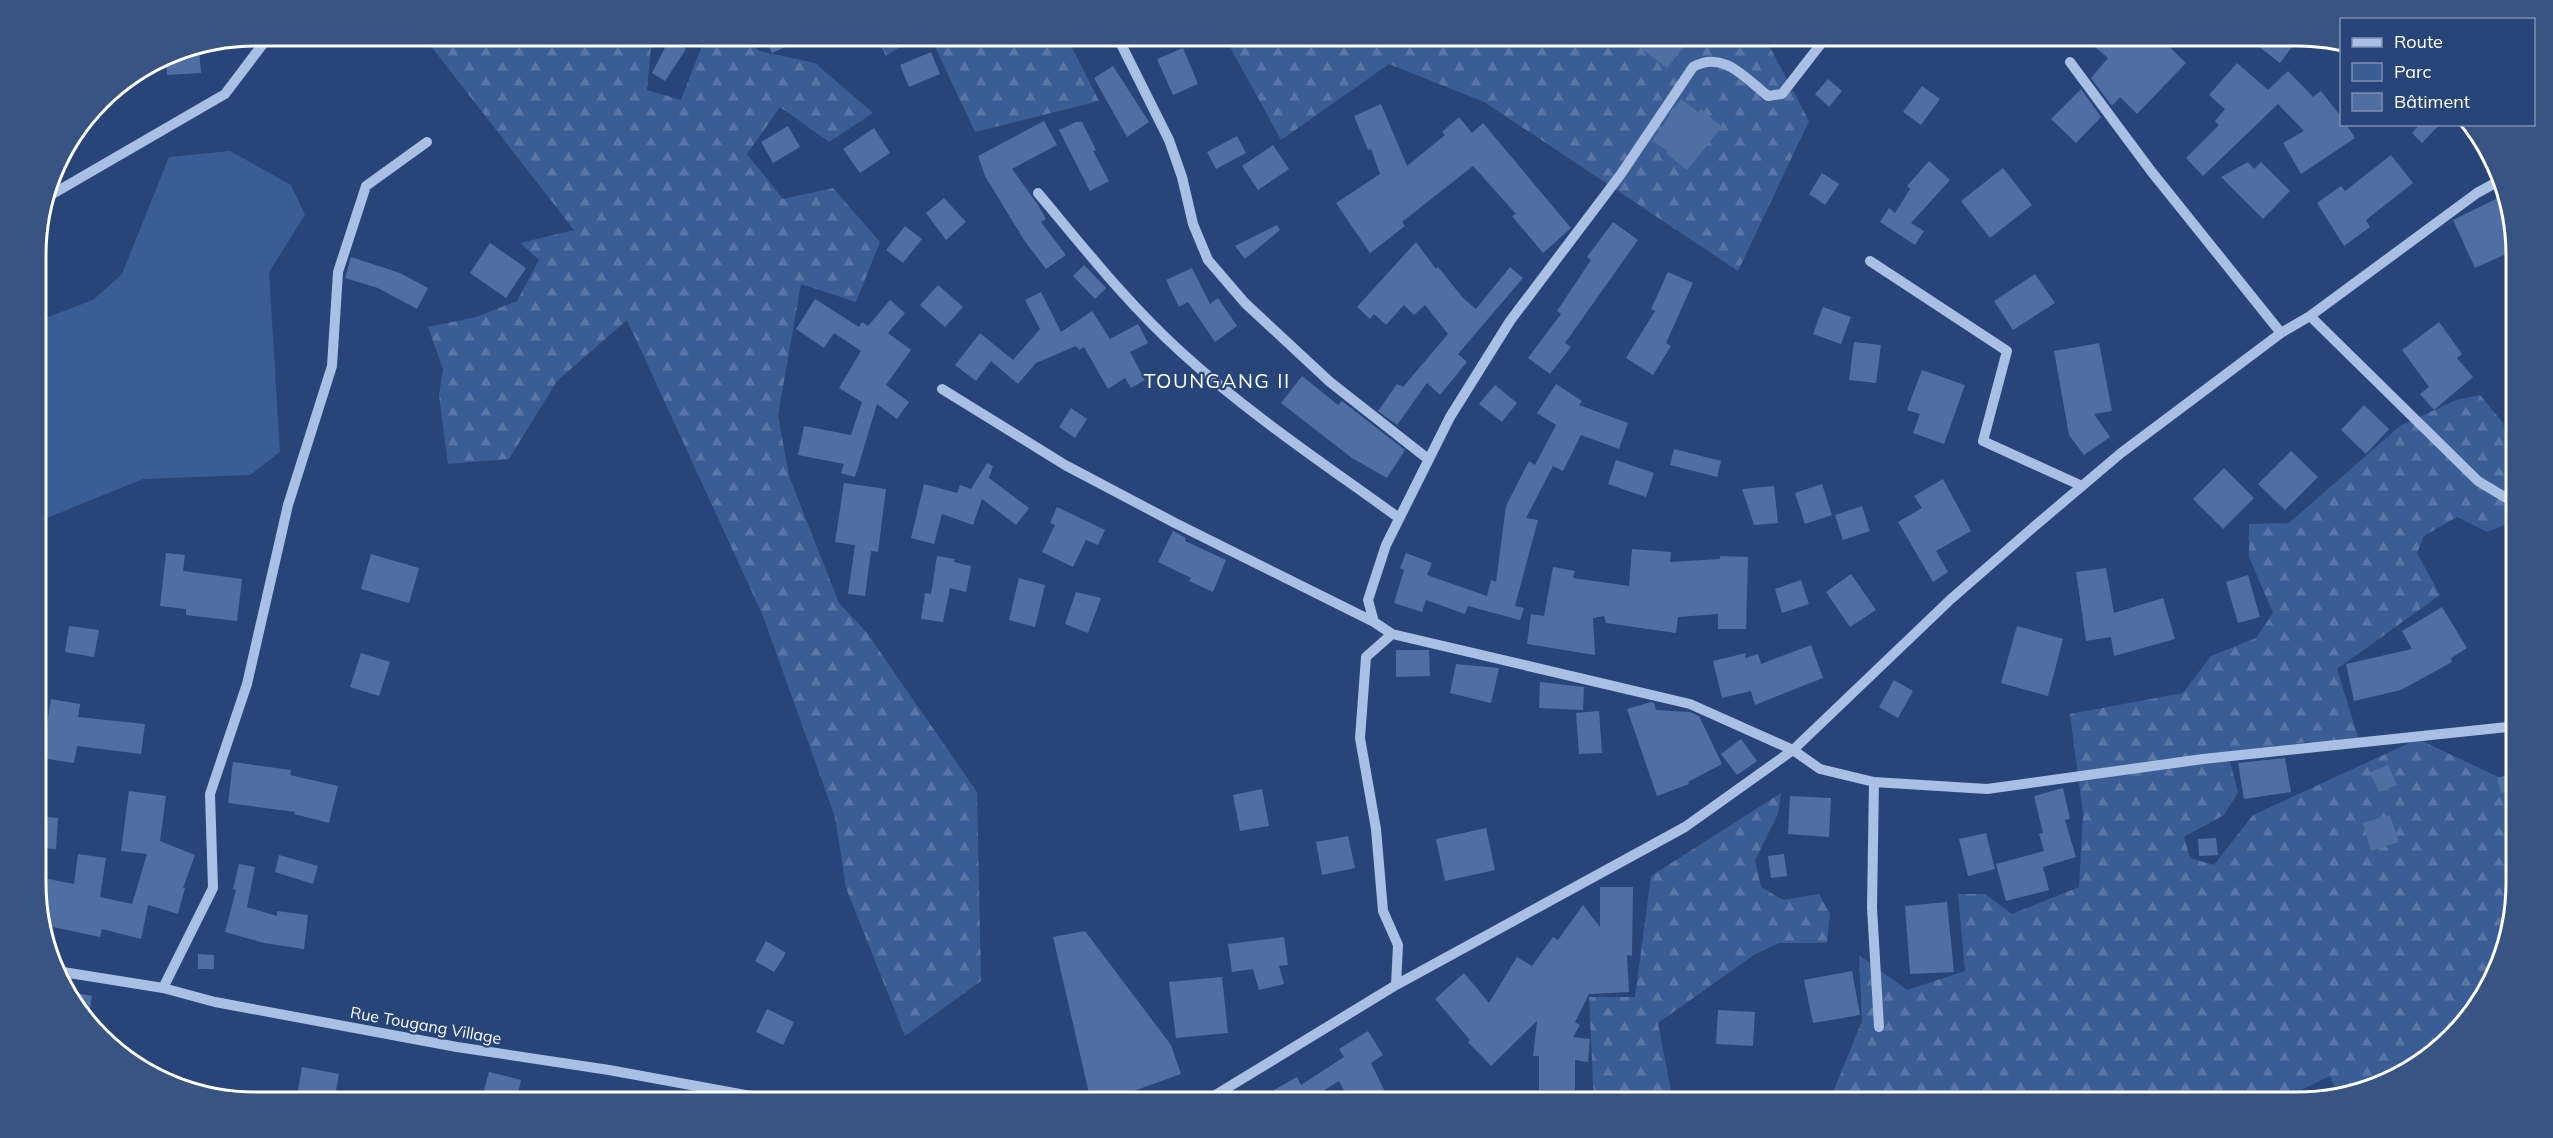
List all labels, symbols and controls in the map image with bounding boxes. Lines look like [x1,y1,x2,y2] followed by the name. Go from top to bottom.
[2340,18,2535,126] legend
[2394,30,2443,53] text: Route
[2394,60,2432,83] text: Parc
[2394,90,2470,113] text: Bâtiment
[1143,368,1291,393] district label: TOUNGANG II
[349,1002,503,1048] street label: Rue Tougang Village

